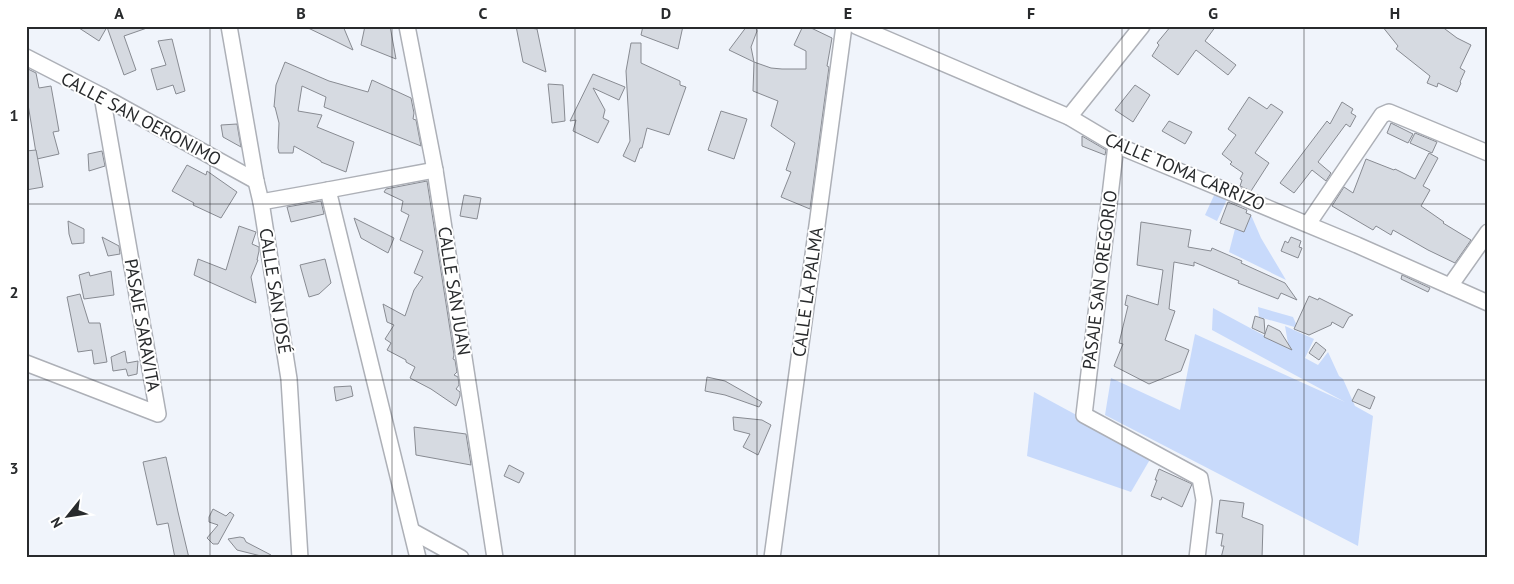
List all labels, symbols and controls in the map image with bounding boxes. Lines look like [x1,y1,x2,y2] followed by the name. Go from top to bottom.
[114,3,124,23] text: A
[296,3,306,23] text: B
[479,3,488,23] text: C
[661,3,671,23] text: D
[844,3,852,23] text: E
[1027,3,1035,23] text: F
[1208,3,1218,23] text: G
[1390,3,1400,23] text: H
[57,67,225,171] street label: CALLE SAN OERONIMO
[9,105,19,125] text: 1
[1102,127,1269,216] street label: CALLE TOMA CARRIZO
[1077,189,1122,371] street label: PASAJE SAN OREGORIO
[433,225,476,357] street label: CALLE SAN JUAN
[787,225,828,358] street label: CALLE LA PALMA
[254,226,297,356] street label: CALLE SAN JOSÉ
[120,257,166,393] street label: PASAJE SARAVITA
[9,282,19,302] text: 2
[9,458,19,478] text: 3
[42,492,92,542] north arrow
[47,514,67,531] text: N

